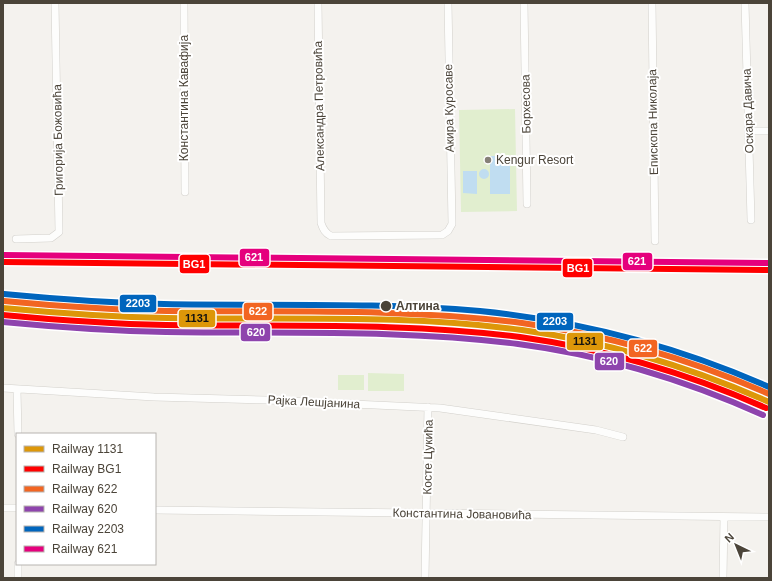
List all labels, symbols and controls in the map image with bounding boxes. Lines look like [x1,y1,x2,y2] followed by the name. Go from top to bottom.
[177,35,191,161] street label: Константина Кавафија
[311,40,327,171] street label: Александра Петровића
[441,63,457,152] street label: Акира Куросаве
[740,68,756,154] street label: Оскара Давича
[645,69,661,175] street label: Епископа Николаја
[518,74,534,134] street label: Борхесова
[50,84,66,196] street label: Григорија Божовића
[496,153,574,167] place label: Kengur Resort
[483,155,493,165] marker: Kengur Resort
[239,248,270,267] line badge: 621
[245,251,263,263] text: 621
[622,252,653,271] line badge: 621
[179,254,210,274] line badge: BG1
[628,255,646,267] text: 621
[183,258,205,270] text: BG1
[562,258,593,278] line badge: BG1
[567,262,589,274] text: BG1
[119,294,157,313] line badge: 2203
[126,297,150,309] text: 2203
[379,299,393,313] marker: Алтина
[396,299,440,313] place label: Алтина
[243,302,273,321] line badge: 622
[249,305,267,317] text: 622
[178,309,216,328] line badge: 1131
[185,312,209,324] text: 1131
[536,312,574,331] line badge: 2203
[543,315,567,327] text: 2203
[240,323,271,342] line badge: 620
[247,326,265,338] text: 620
[566,332,604,351] line badge: 1131
[573,335,597,347] text: 1131
[628,339,658,358] line badge: 622
[634,342,652,354] text: 622
[594,352,625,371] line badge: 620
[600,355,618,367] text: 620
[267,393,361,411] street label: Рајка Лешјанина
[420,419,436,495] street label: Косте Цукића
[16,433,156,565] legend
[52,442,123,456] text: Railway 1131
[52,462,122,476] text: Railway BG1
[52,482,118,496] text: Railway 622
[52,502,118,516] text: Railway 620
[392,506,532,522] street label: Константина Јовановића
[52,522,124,536] text: Railway 2203
[716,525,756,565] north arrow
[722,531,736,545] text: N
[52,542,118,556] text: Railway 621

